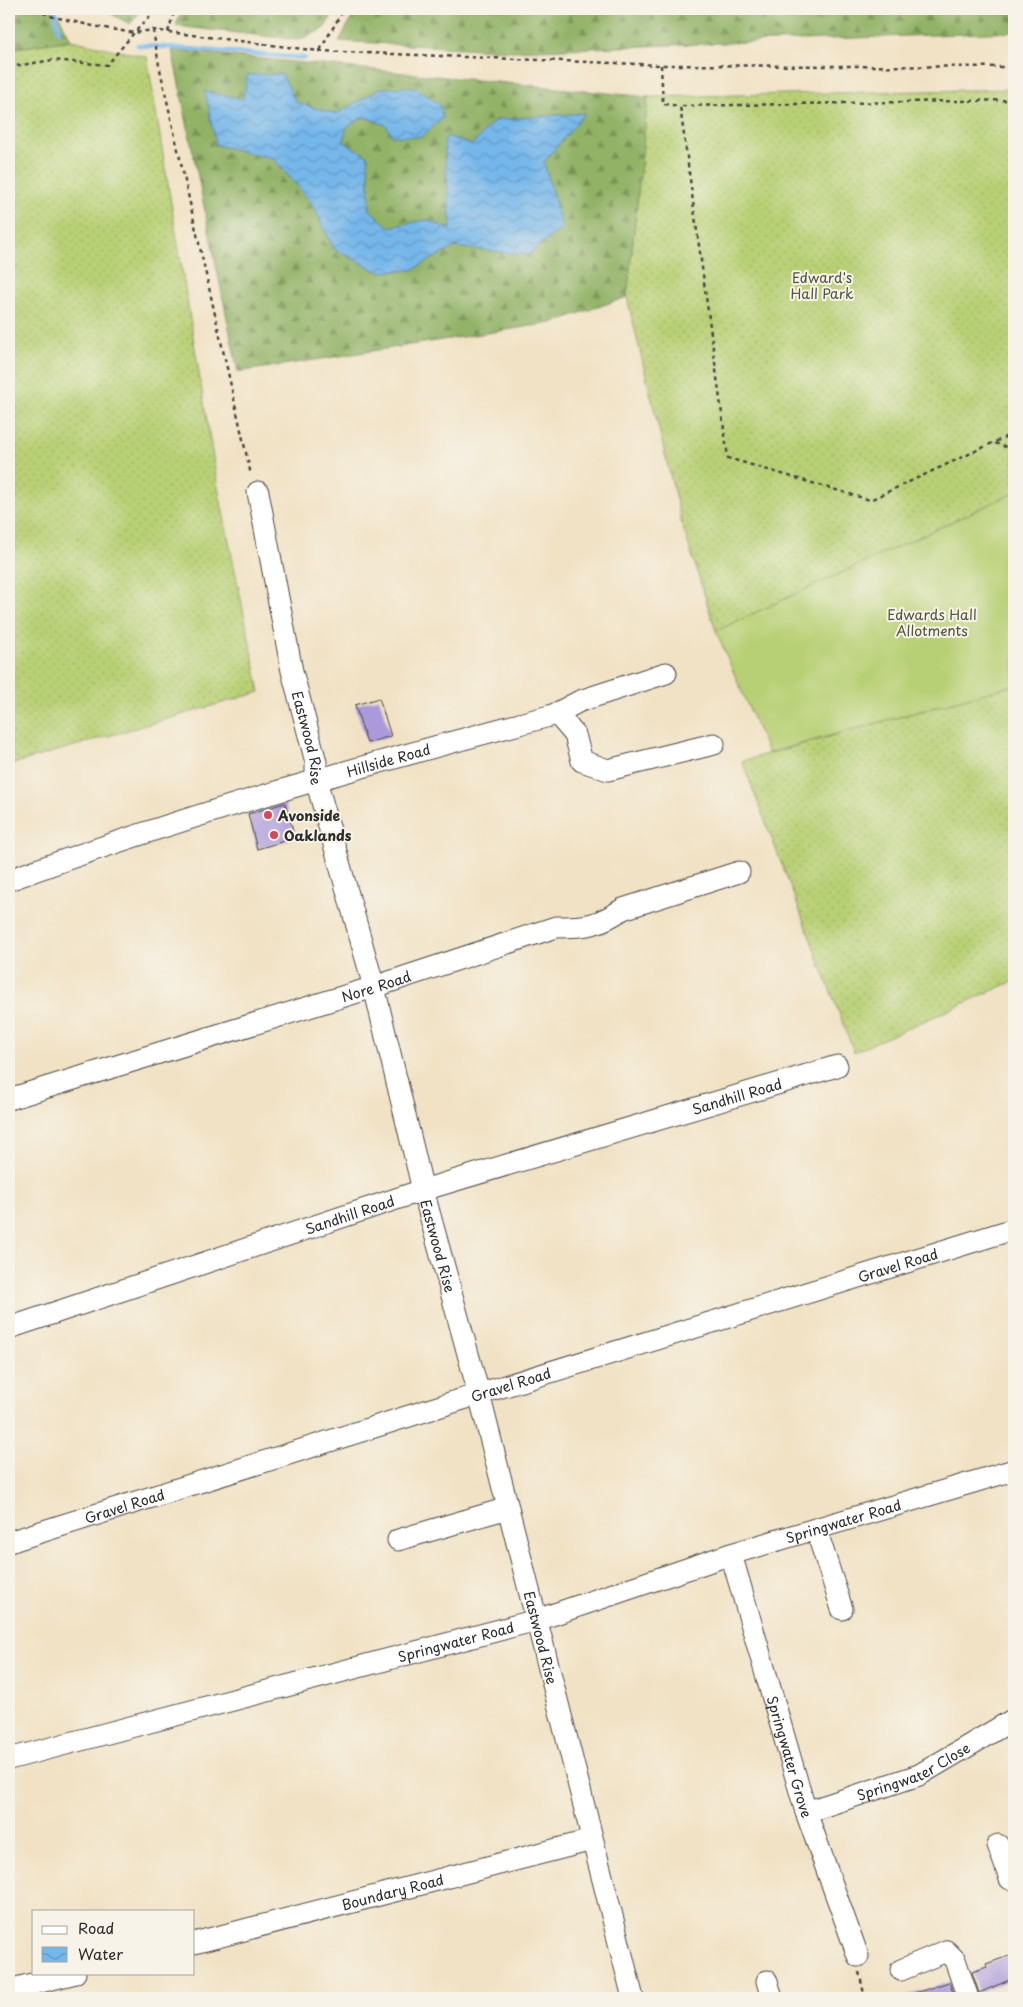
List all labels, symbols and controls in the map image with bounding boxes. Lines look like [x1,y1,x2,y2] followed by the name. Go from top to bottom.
[790,267,854,304] park label: Edward's Hall Park
[887,604,977,641] park label: Edwards Hall Allotments
[287,689,327,787] street label: Eastwood Rise
[344,738,433,781] street label: Hillside Road
[277,805,341,826] place label: Avonside
[262,809,274,821] marker: Avonside
[284,825,352,846] place label: Oaklands
[268,829,280,841] marker: Oaklands
[339,965,413,1007] street label: Nore Road
[689,1073,784,1119] street label: Sandhill Road
[302,1190,397,1239] street label: Sandhill Road
[416,1197,461,1295] street label: Eastwood Rise
[855,1243,941,1287] street label: Gravel Road
[468,1362,553,1406] street label: Gravel Road
[82,1483,167,1528] street label: Gravel Road
[783,1494,904,1548] street label: Springwater Road
[519,1589,563,1686] street label: Eastwood Rise
[395,1616,516,1667] street label: Springwater Road
[762,1693,818,1821] street label: Springwater Grove
[854,1737,974,1805] street label: Springwater Close
[339,1868,446,1915] street label: Boundary Road
[32,1910,195,1974] legend
[78,1916,114,1939] text: Road
[78,1942,123,1965] text: Water

